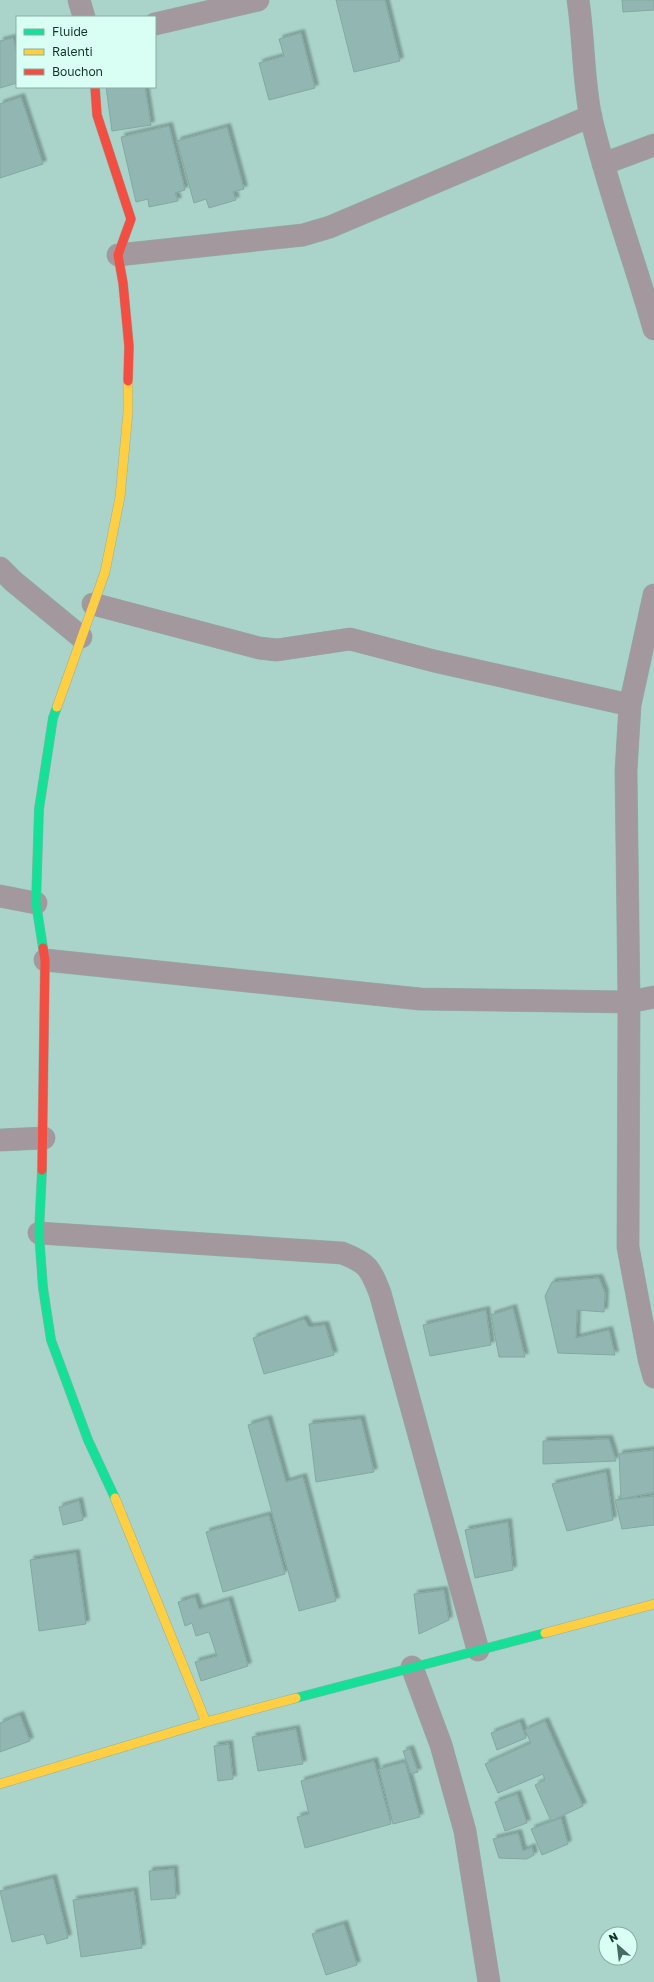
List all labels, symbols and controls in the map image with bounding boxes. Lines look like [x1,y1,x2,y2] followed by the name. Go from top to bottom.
[16,16,156,88] legend
[52,24,88,39] text: Fluide
[52,44,93,59] text: Ralenti
[52,64,103,79] text: Bouchon
[598,1926,638,1966] north arrow
[606,1929,620,1944] text: N

